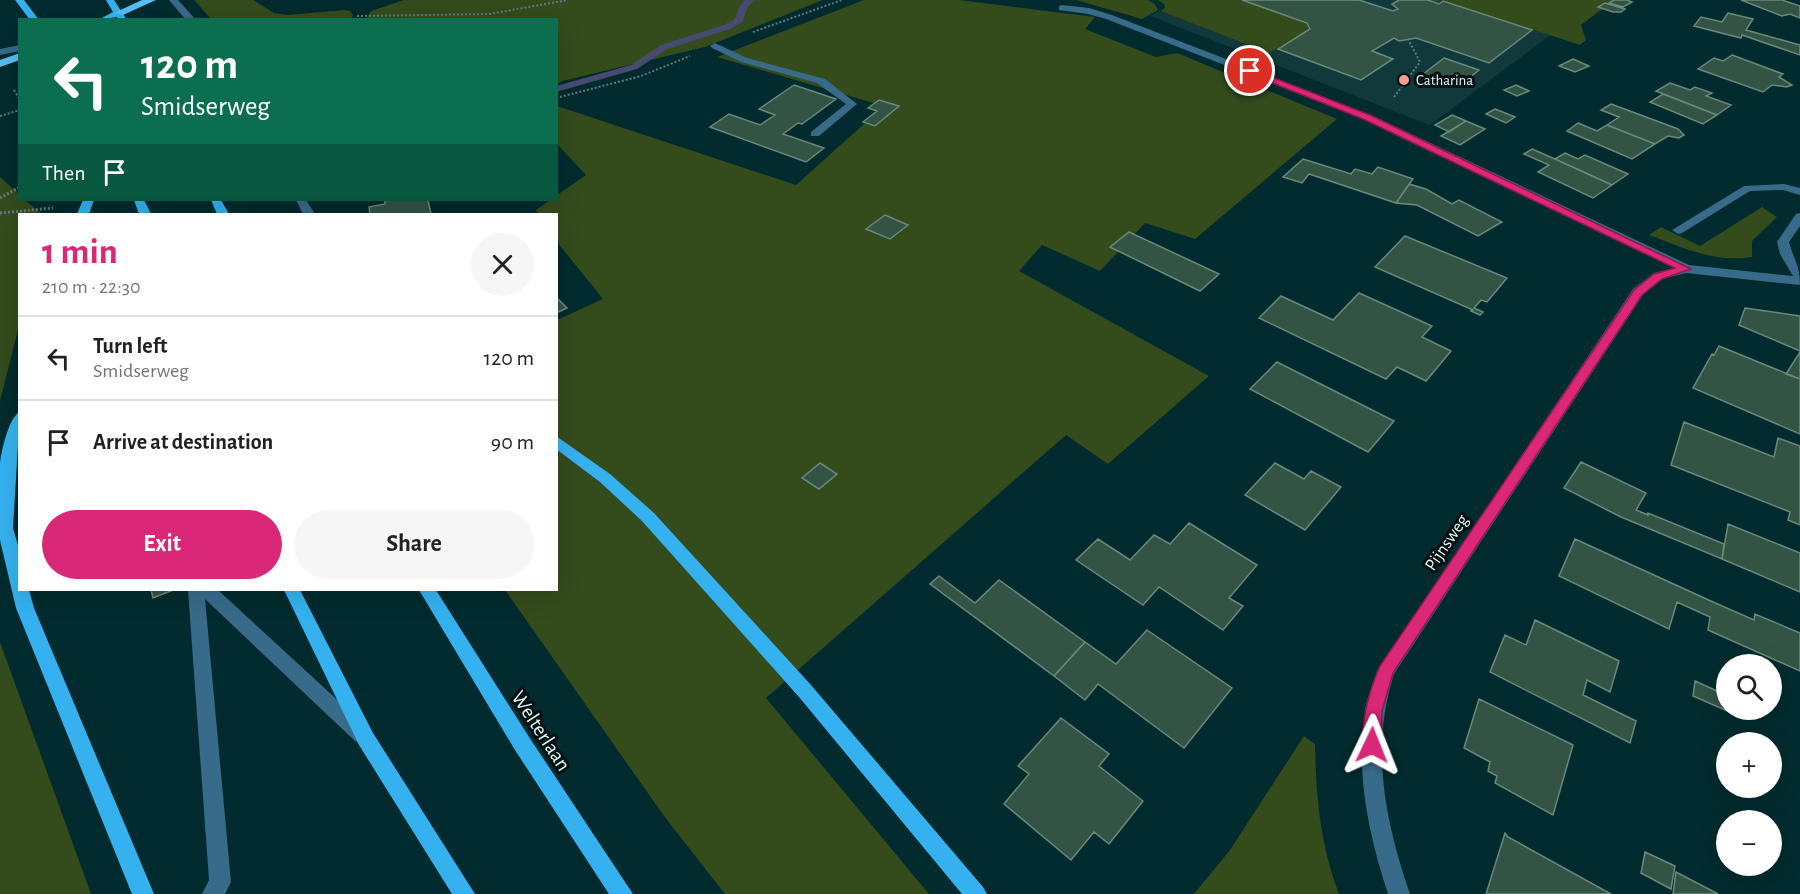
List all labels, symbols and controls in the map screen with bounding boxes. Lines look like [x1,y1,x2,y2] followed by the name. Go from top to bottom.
[42,42,120,120] icon: left
[141,44,238,86] text: 120 m
[1224,45,1275,96] pin
[1233,54,1266,87] icon: arrive
[1397,73,1411,87] marker: Catharina
[1416,73,1473,88] place label: Catharina
[141,93,270,120] text: Smidserweg
[98,156,131,189] icon: arrive
[42,162,86,184] text: Then
[471,233,534,296] button: close
[42,234,118,270] text: 1 min
[42,277,141,297] text: 210 m · 22:30
[93,335,167,357] text: Turn left
[42,342,75,375] icon: left
[484,347,534,369] text: 120 m
[93,361,189,381] text: Smidserweg
[42,426,75,459] icon: arrive
[93,431,273,453] text: Arrive at destination
[491,431,534,453] text: 90 m
[42,510,282,579] button: Exit
[294,510,534,579] button: Share
[1422,512,1472,574] street label: Pijnsweg
[1716,654,1782,876] map controls
[1716,654,1782,720] button: search
[507,687,575,775] street label: Welterlaan
[1340,713,1404,777] position arrow
[1716,732,1782,798] button: +
[1716,810,1782,876] button: −

